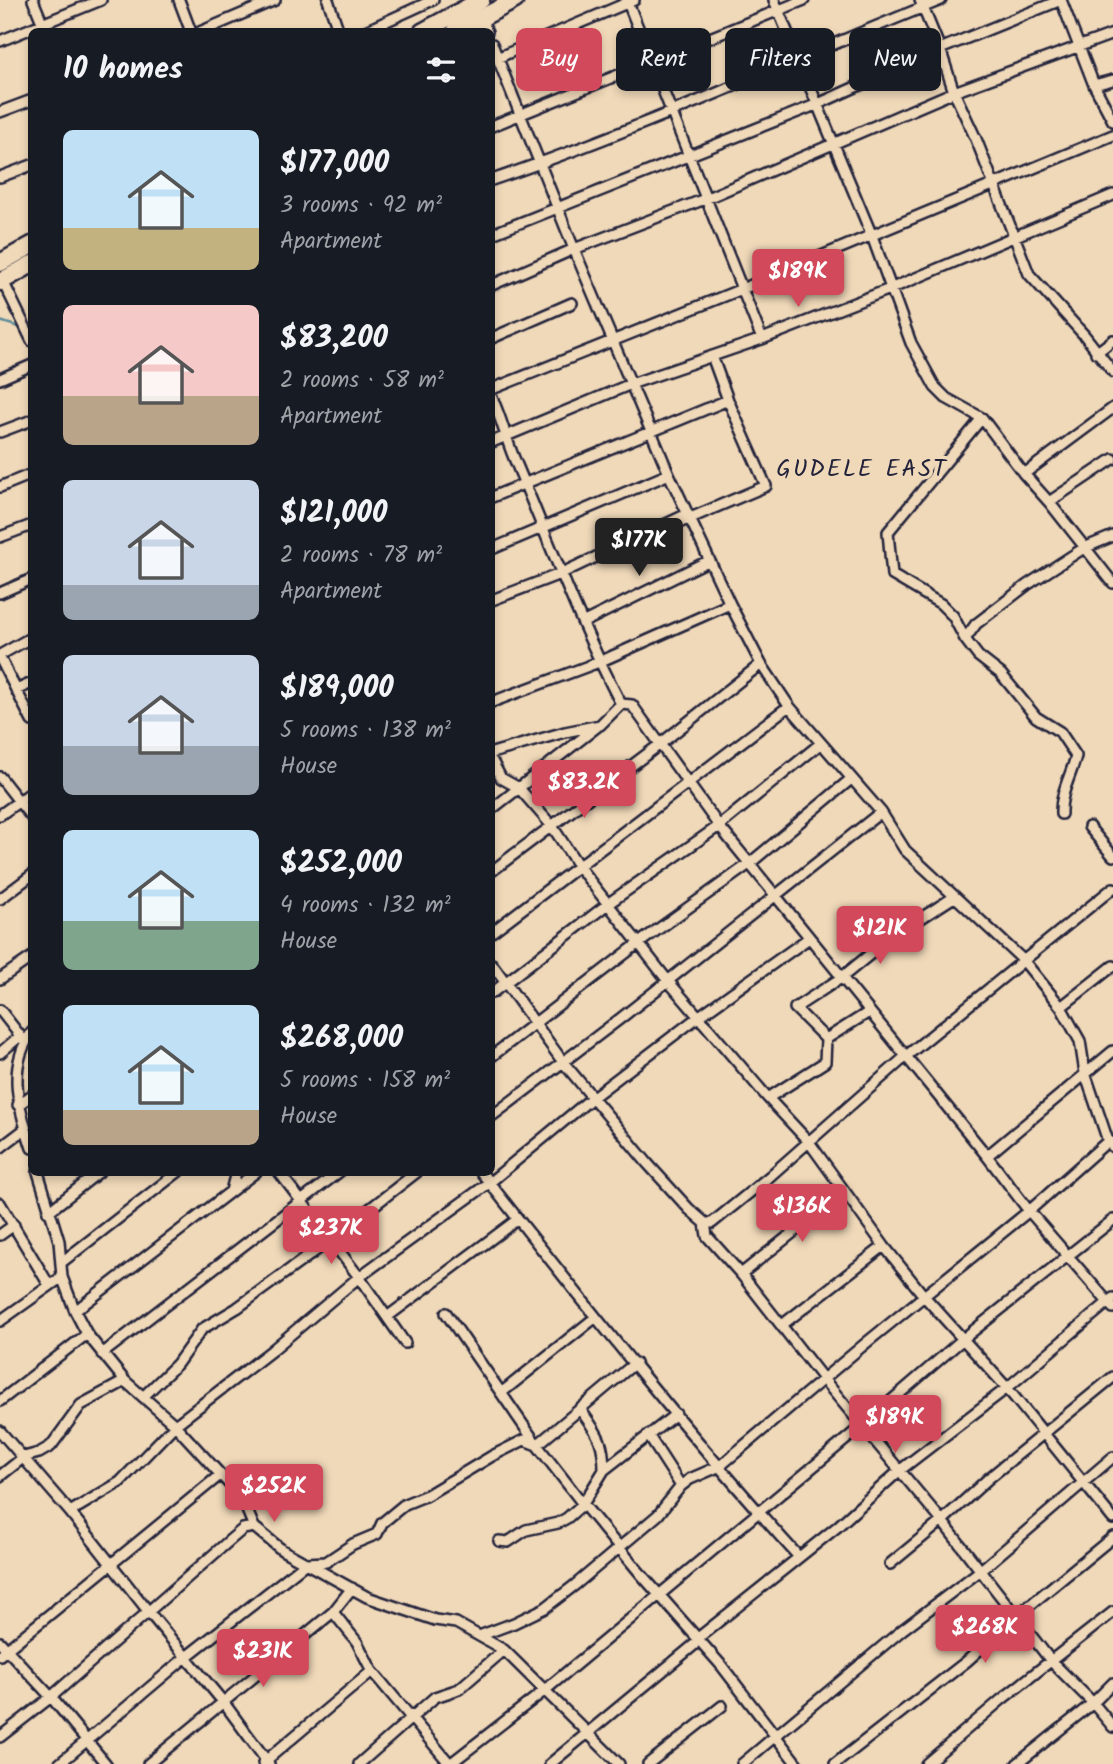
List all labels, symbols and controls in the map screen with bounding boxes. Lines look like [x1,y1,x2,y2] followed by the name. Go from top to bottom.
[516,28,602,91] chip: Buy
[616,28,711,91] chip: Rent
[725,28,835,91] chip: Filters
[849,28,941,91] chip: New
[63,46,183,94] text: 10 homes
[422,51,460,89] icon: filters
[280,140,389,188] text: $177,000
[119,158,203,242] icon: home
[280,188,442,224] text: 3 rooms · 92 m²
[280,224,382,260] text: Apartment
[749,250,847,309] pin: $189K
[768,254,828,290] text: $189K
[280,315,388,363] text: $83,200
[119,333,203,417] icon: home
[280,363,444,399] text: 2 rooms · 58 m²
[280,399,382,435] text: Apartment
[776,450,948,489] district label: GUDELE EAST
[280,490,387,538] text: $121,000
[119,508,203,592] icon: home
[590,518,688,578] pin: $177K
[611,523,667,559] text: $177K
[280,538,442,574] text: 2 rooms · 78 m²
[280,574,382,610] text: Apartment
[280,665,394,713] text: $189,000
[119,683,203,767] icon: home
[280,713,451,749] text: 5 rooms · 138 m²
[280,749,337,785] text: House
[527,760,641,820] pin: $83.2K
[548,765,620,801] text: $83.2K
[280,840,402,888] text: $252,000
[119,858,203,942] icon: home
[280,888,451,924] text: 4 rooms · 132 m²
[831,906,929,966] pin: $121K
[853,911,907,947] text: $121K
[280,924,337,960] text: House
[280,1015,403,1063] text: $268,000
[119,1033,203,1117] icon: home
[280,1063,450,1099] text: 5 rooms · 158 m²
[280,1099,337,1135] text: House
[753,1184,851,1244] pin: $136K
[772,1189,832,1225] text: $136K
[282,1206,380,1266] pin: $237K
[299,1211,363,1247] text: $237K
[846,1396,944,1455] pin: $189K
[865,1400,925,1436] text: $189K
[225,1464,323,1524] pin: $252K
[241,1469,307,1505] text: $252K
[936,1606,1034,1665] pin: $268K
[952,1610,1018,1646] text: $268K
[214,1630,312,1689] pin: $231K
[233,1634,293,1670] text: $231K

